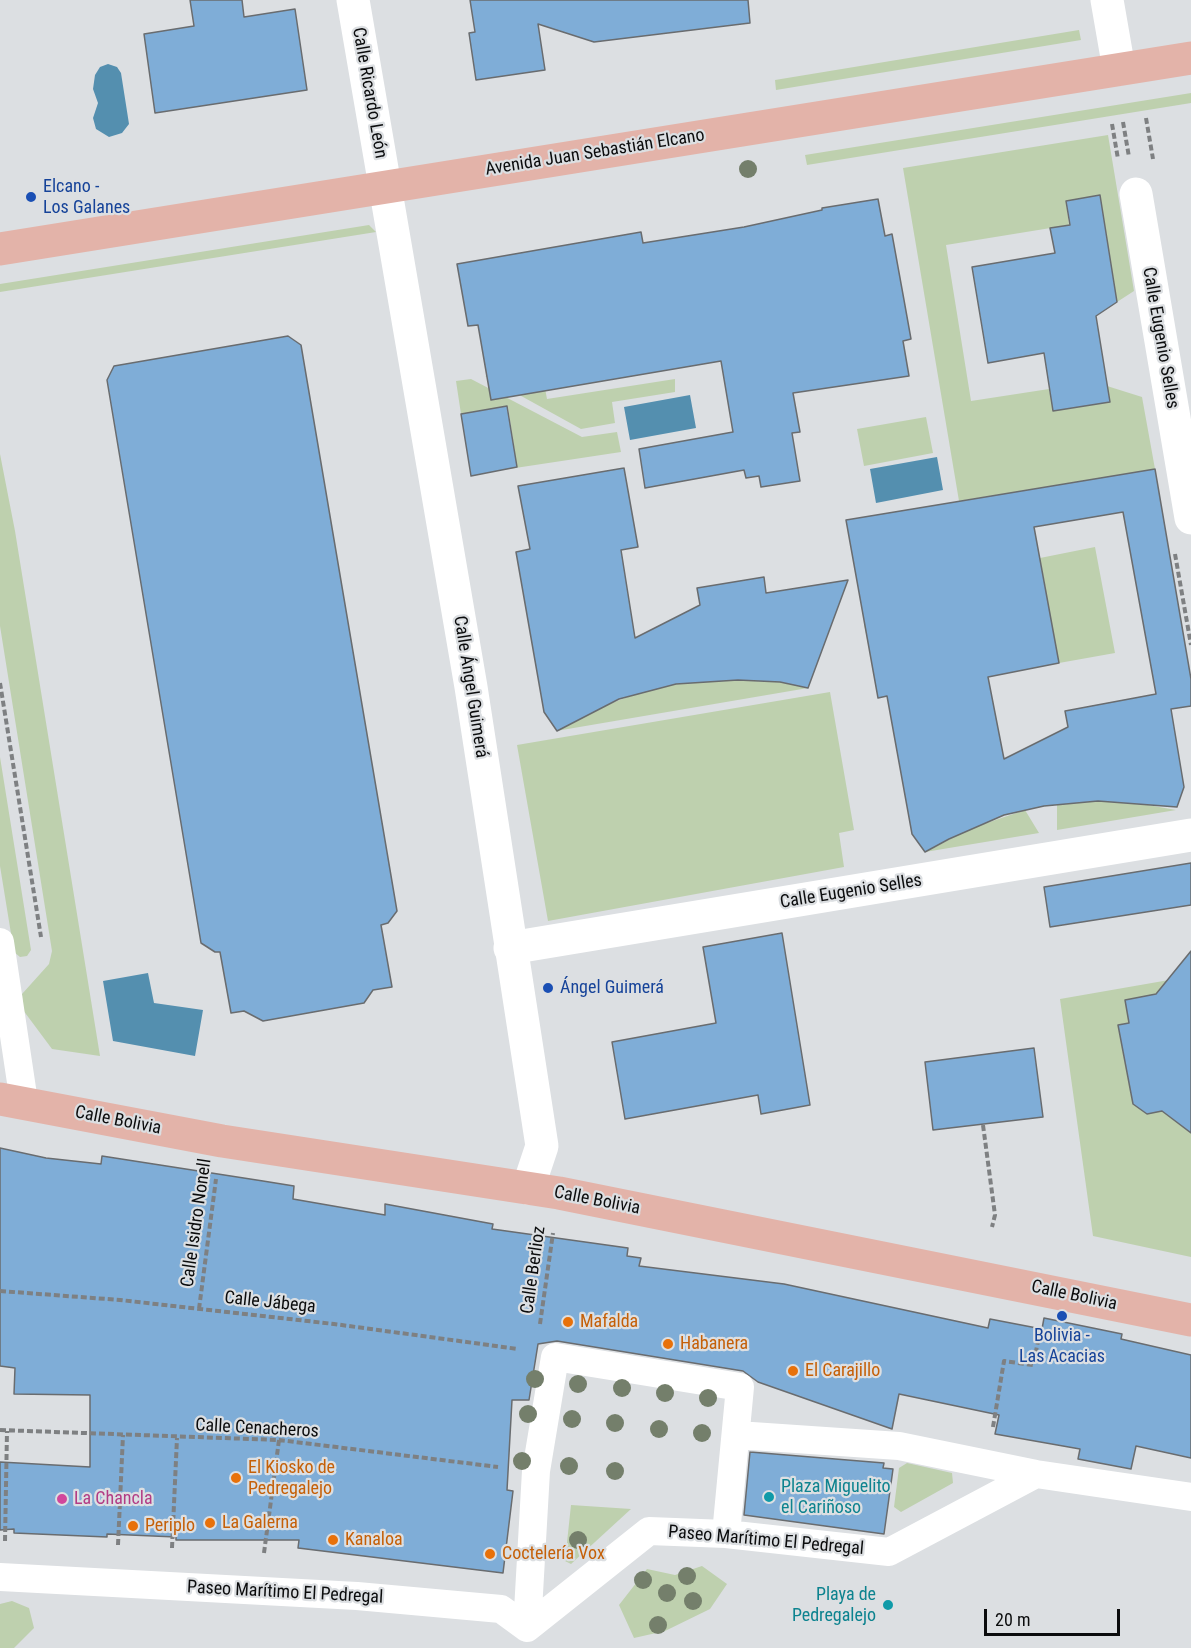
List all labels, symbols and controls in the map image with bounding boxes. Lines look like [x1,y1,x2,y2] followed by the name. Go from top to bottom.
[347,26,391,160] street label: Calle Ricardo León
[484,125,706,181] street label: Avenida Juan Sebastián Elcano
[43,176,130,219] place label: Elcano - Los Galanes
[24,190,38,204] marker: Elcano - Los Galanes
[1137,266,1183,410] street label: Calle Eugenio Selles
[448,614,492,760] street label: Calle Ángel Guimerá
[779,870,923,914] street label: Calle Eugenio Selles
[560,977,664,999] place label: Ángel Guimerá
[541,981,555,995] marker: Ángel Guimerá
[73,1102,163,1140] street label: Calle Bolivia
[177,1157,217,1289] street label: Calle Isidro Nonell
[552,1182,642,1220] street label: Calle Bolivia
[517,1225,551,1315] street label: Calle Berlioz
[1029,1276,1119,1316] street label: Calle Bolivia
[223,1287,317,1319] street label: Calle Jábega
[1055,1309,1069,1323] marker: Bolivia - Las Acacias
[580,1311,638,1333] place label: Mafalda
[561,1315,575,1329] marker: Mafalda
[1019,1325,1105,1368] place label: Bolivia - Las Acacias
[680,1333,748,1355] place label: Habanera
[661,1337,675,1351] marker: Habanera
[805,1360,880,1382] place label: El Carajillo
[786,1364,800,1378] marker: El Carajillo
[195,1415,319,1443] street label: Calle Cenacheros
[248,1457,335,1500] place label: El Kiosko de Pedregalejo
[229,1471,243,1485] marker: El Kiosko de Pedregalejo
[781,1476,891,1518] place label: Plaza Miguelito el Cariñoso
[74,1488,153,1510] place label: La Chancla
[762,1490,776,1504] marker: Plaza Miguelito el Cariñoso
[55,1492,69,1506] marker: La Chancla
[222,1512,298,1534] place label: La Galerna
[145,1515,195,1537] place label: Periplo
[203,1516,217,1530] marker: La Galerna
[126,1519,140,1533] marker: Periplo
[667,1522,865,1560] street label: Paseo Marítimo El Pedregal
[345,1529,403,1551] place label: Kanaloa
[326,1533,340,1547] marker: Kanaloa
[502,1543,605,1565] place label: Coctelería Vox
[483,1547,497,1561] marker: Coctelería Vox
[186,1577,384,1609] street label: Paseo Marítimo El Pedregal
[792,1584,876,1626] place label: Playa de Pedregalejo
[987,1597,1124,1635] scale bar
[881,1598,895,1612] marker: Playa de Pedregalejo
[995,1609,1030,1630] text: 20 m

